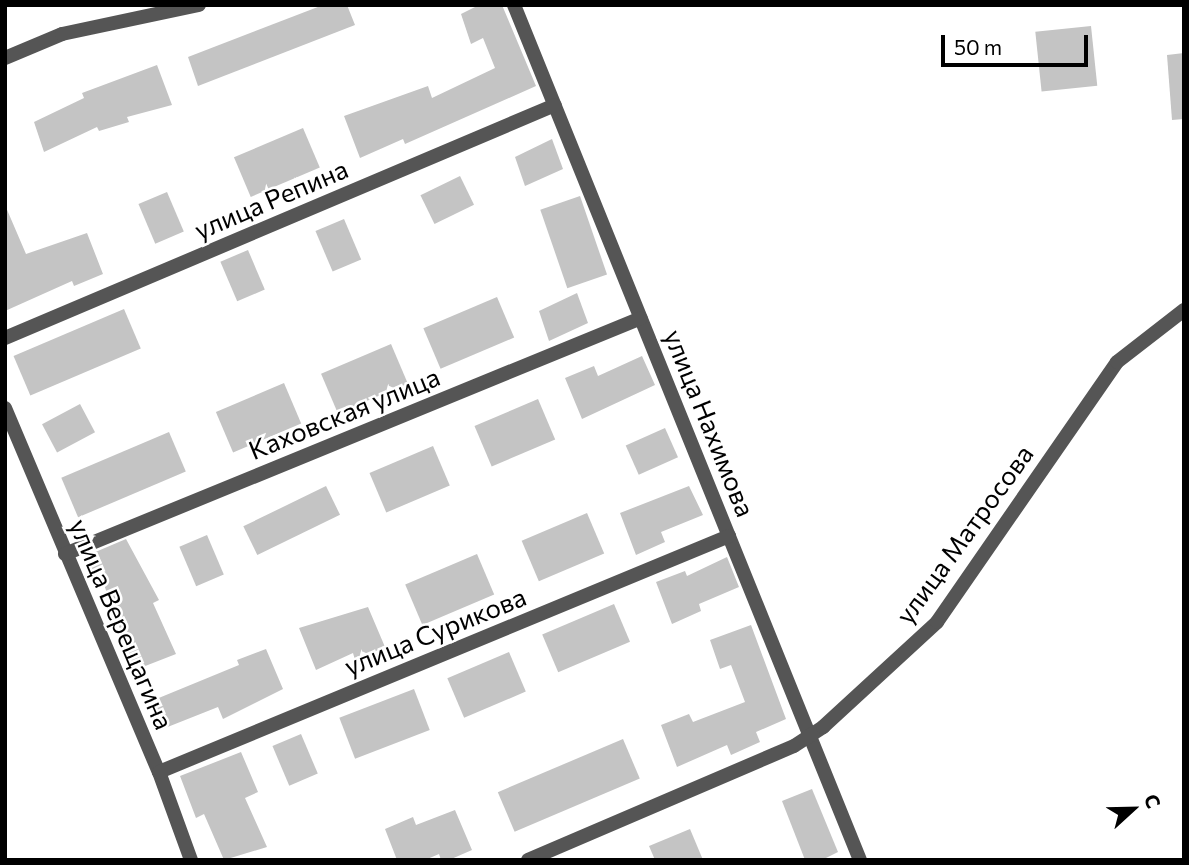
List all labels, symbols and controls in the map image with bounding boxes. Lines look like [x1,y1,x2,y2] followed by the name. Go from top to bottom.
[944,21,1091,65] scale bar
[954,34,1002,59] text: 50 m
[190,153,352,245] street label: улица Репина
[658,325,762,521] street label: улица Нахимова
[244,360,444,466] street label: Каховская улица
[889,439,1039,629] street label: улица Матросова
[64,514,180,734] street label: улица Верещагина
[340,580,530,682] street label: улица Сурикова
[1098,774,1168,844] north arrow
[1140,791,1166,811] text: С

